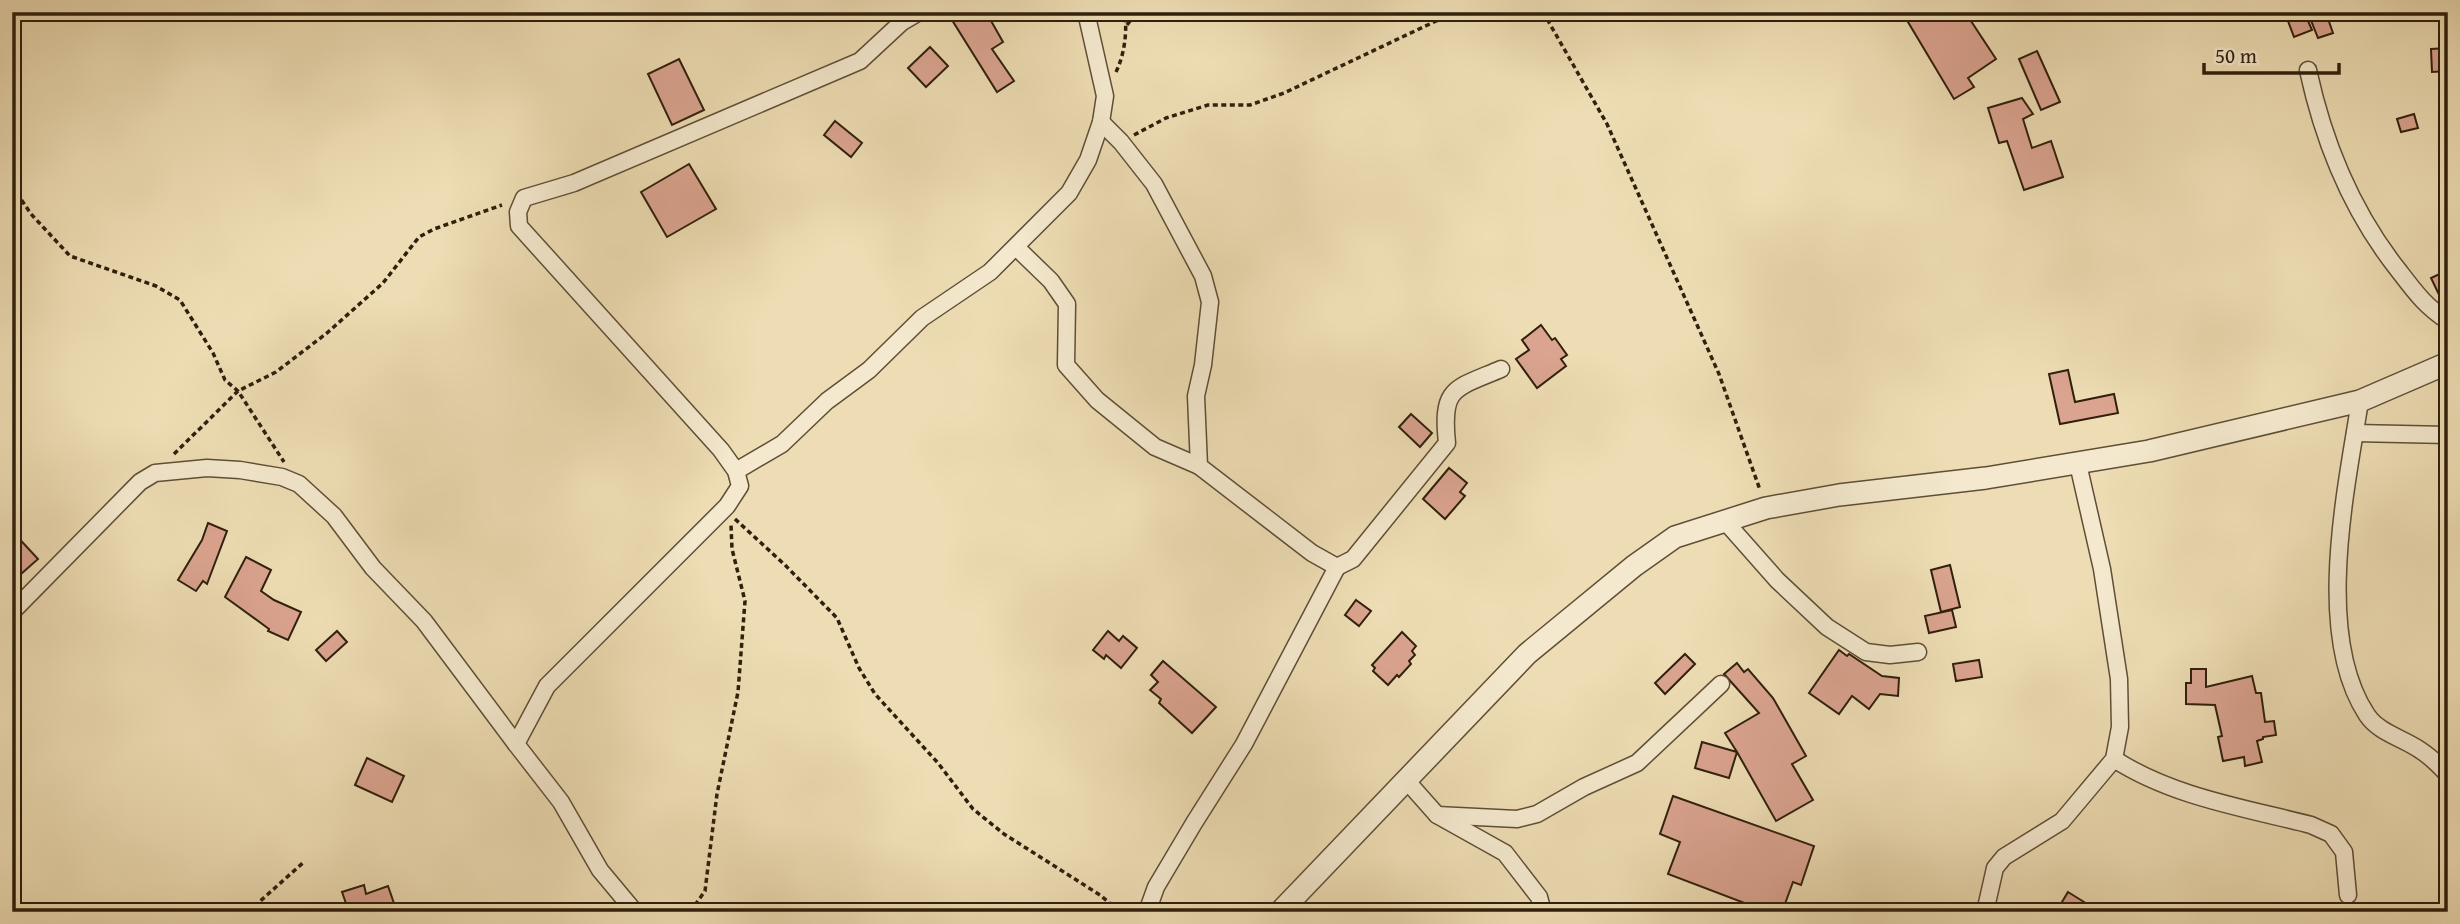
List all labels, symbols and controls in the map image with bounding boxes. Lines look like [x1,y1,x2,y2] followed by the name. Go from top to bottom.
[2204,32,2339,76] scale bar
[2215,40,2257,71] text: 50 m

